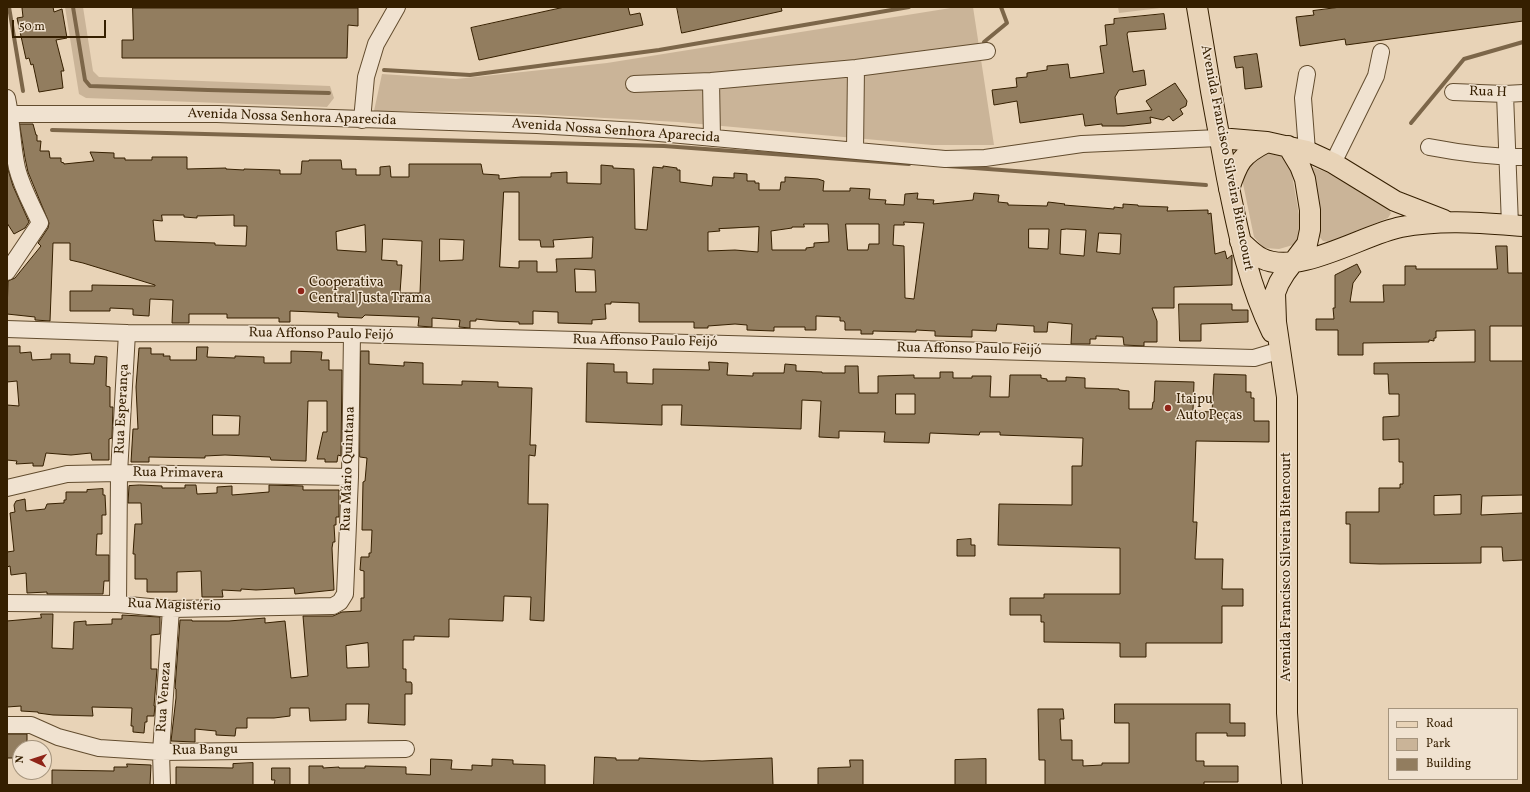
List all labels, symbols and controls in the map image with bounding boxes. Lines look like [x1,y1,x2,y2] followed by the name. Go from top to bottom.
[14,12,108,38] scale bar
[19,19,45,35] text: 50 m
[1196,44,1256,272] street label: Avenida Francisco Silveira Bitencourt
[1469,84,1507,102] street label: Rua H
[187,106,397,130] street label: Avenida Nossa Senhora Aparecida
[511,116,721,148] street label: Avenida Nossa Senhora Aparecida
[309,275,431,308] place label: Cooperativa Central Justa Trama
[296,286,306,296] marker: Cooperativa Central Justa Trama
[248,325,394,345] street label: Rua Affonso Paulo Feijó
[572,332,718,352] street label: Rua Affonso Paulo Feijó
[896,340,1042,360] street label: Rua Affonso Paulo Feijó
[112,363,134,455] street label: Rua Esperança
[1176,392,1242,424] place label: Itaipu Auto Peças
[1163,403,1173,413] marker: Itaipu Auto Peças
[338,406,360,532] street label: Rua Mário Quintana
[1279,452,1295,682] street label: Avenida Francisco Silveira Bitencourt
[132,465,224,483] street label: Rua Primavera
[127,596,221,616] street label: Rua Magistério
[154,661,176,733] street label: Rua Veneza
[1388,708,1518,780] legend
[1426,716,1453,732] text: Road
[1426,736,1451,752] text: Park
[12,740,52,780] north arrow
[172,742,238,760] street label: Rua Bangu
[13,755,28,764] text: N
[1426,756,1471,772] text: Building

